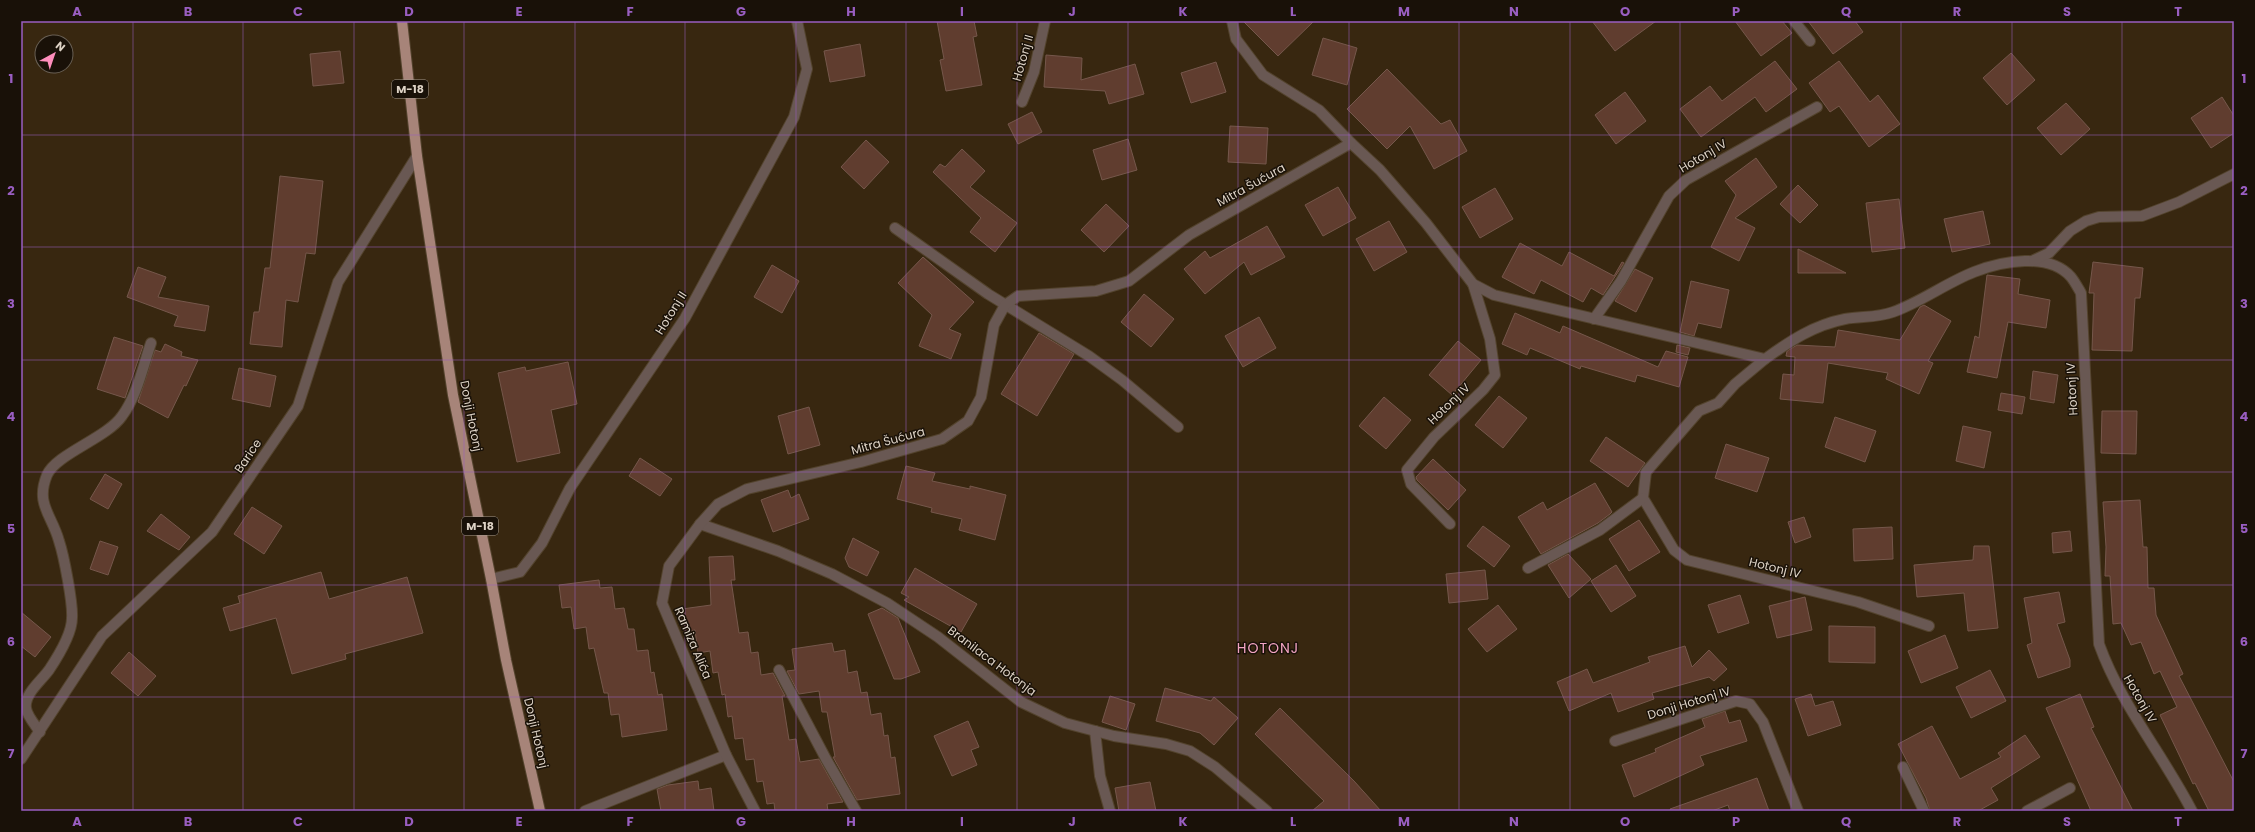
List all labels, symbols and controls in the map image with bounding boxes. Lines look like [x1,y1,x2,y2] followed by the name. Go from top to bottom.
[72,2,82,21] text: A
[184,2,193,21] text: B
[293,2,303,21] text: C
[404,2,414,21] text: D
[515,2,523,21] text: E
[626,2,634,21] text: F
[736,2,746,21] text: G
[846,2,856,21] text: H
[960,2,964,21] text: I
[1068,2,1076,21] text: J
[1178,2,1188,21] text: K
[1290,2,1296,21] text: L
[1398,2,1410,21] text: M
[1509,2,1519,21] text: N
[1620,2,1630,21] text: O
[1732,2,1740,21] text: P
[1841,2,1851,21] text: Q
[1953,2,1961,21] text: R
[2063,2,2071,21] text: S
[2174,2,2182,21] text: T
[1008,33,1037,83] street label: Hotonj II
[34,34,74,74] north arrow
[52,38,69,55] text: N
[9,69,13,88] text: 1
[2242,69,2246,88] text: 1
[392,80,428,98] road number: M-18
[1676,135,1730,176] street label: Hotonj IV
[1214,159,1288,210] street label: Mitra Šućura
[7,181,15,200] text: 2
[2240,181,2248,200] text: 2
[651,288,690,338] street label: Hotonj II
[7,294,15,313] text: 3
[2240,294,2248,313] text: 3
[2062,362,2081,416] street label: Hotonj IV
[456,379,487,453] street label: Donji Hotonj
[1424,379,1474,428] street label: Hotonj IV
[7,407,16,426] text: 4
[2240,407,2249,426] text: 4
[849,423,927,459] street label: Mitra Šućura
[230,435,265,476] street label: Barice
[462,517,498,535] road number: M-18
[7,519,15,538] text: 5
[2240,519,2248,538] text: 5
[1747,553,1803,582] street label: Hotonj IV
[671,604,716,682] street label: Ramiza Alića
[944,622,1040,700] street label: Branilaca Hotonja
[7,632,15,651] text: 6
[2240,632,2248,651] text: 6
[1237,638,1299,658] district label: HOTONJ
[2120,672,2161,726] street label: Hotonj IV
[1645,682,1732,723] street label: Donji Hotonj IV
[520,696,553,770] street label: Donji Hotonj
[8,744,15,763] text: 7
[2241,744,2248,763] text: 7
[72,812,82,831] text: A
[184,812,193,831] text: B
[293,812,303,831] text: C
[404,812,414,831] text: D
[515,812,523,831] text: E
[626,812,634,831] text: F
[736,812,746,831] text: G
[846,812,856,831] text: H
[960,812,964,831] text: I
[1068,812,1076,831] text: J
[1178,812,1188,831] text: K
[1290,812,1296,831] text: L
[1398,812,1410,831] text: M
[1509,812,1519,831] text: N
[1620,812,1630,831] text: O
[1732,812,1740,831] text: P
[1841,812,1851,831] text: Q
[1953,812,1961,831] text: R
[2063,812,2071,831] text: S
[2174,812,2182,831] text: T

